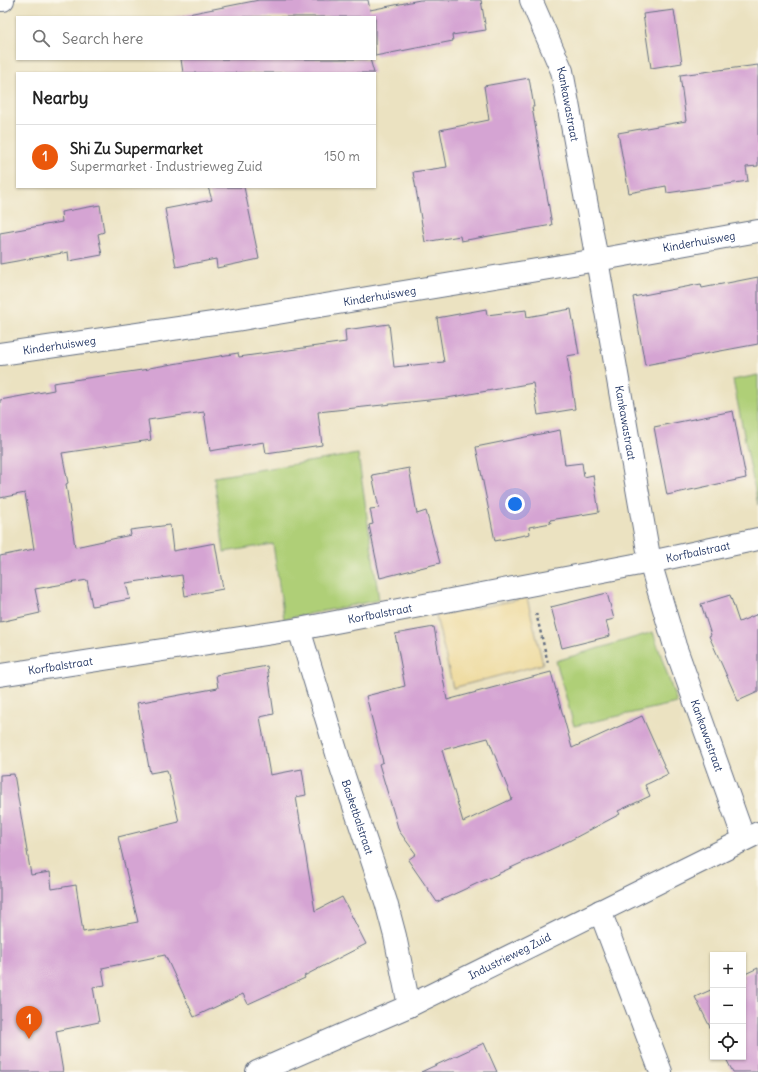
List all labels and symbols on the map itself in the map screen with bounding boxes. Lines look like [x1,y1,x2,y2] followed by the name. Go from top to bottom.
[554,64,582,143] street label: Kankawastraat
[662,228,736,255] street label: Kinderhuisweg
[342,283,417,309] street label: Kinderhuisweg
[22,333,97,358] street label: Kinderhuisweg
[612,384,639,462] street label: Kankawastraat
[505,494,525,514] your location
[665,538,732,565] street label: Korfbalstraat
[347,600,414,627] street label: Korfbalstraat
[27,654,94,678] street label: Korfbalstraat
[688,698,726,774] street label: Kankawastraat
[339,778,377,856] street label: Basketbalstraat
[466,930,554,982] street label: Industrieweg Zuid
[16,1006,42,1039] pin: 1

